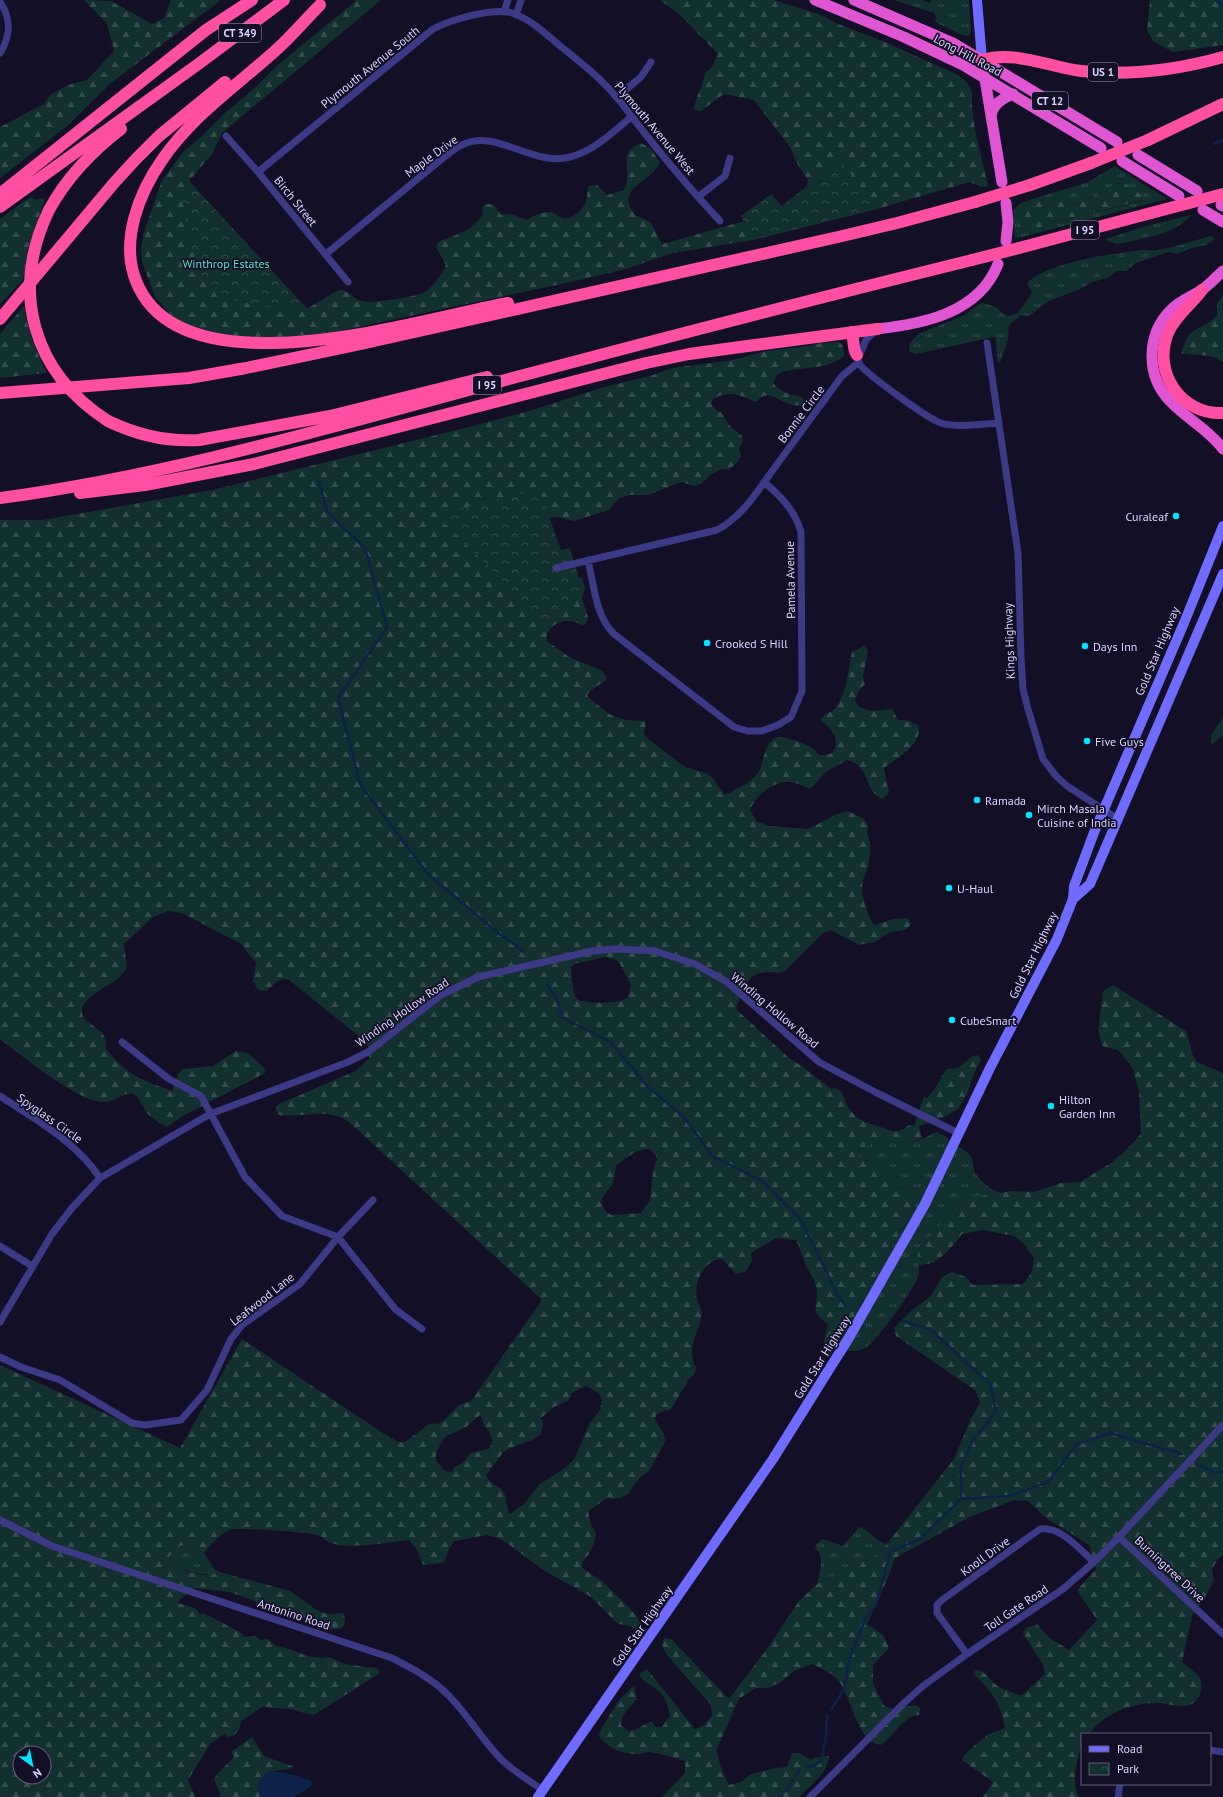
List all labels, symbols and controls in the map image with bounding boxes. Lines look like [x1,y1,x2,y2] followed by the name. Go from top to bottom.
[318,23,422,111] street label: Plymouth Avenue South
[219,24,261,42] road number: CT 349
[931,31,1005,79] street label: Long Hill Road
[1088,63,1118,81] road number: US 1
[612,78,698,178] street label: Plymouth Avenue West
[1032,92,1068,110] road number: CT 12
[402,132,460,180] street label: Maple Drive
[271,173,321,229] street label: Birch Street
[1071,221,1099,239] road number: I 95
[182,256,270,271] park label: Winthrop Estates
[473,376,501,394] road number: I 95
[774,382,828,446] street label: Bonnie Circle
[1125,509,1169,524] place label: Curaleaf
[1171,511,1181,521] marker: Curaleaf
[782,541,798,619] street label: Pamela Avenue
[1000,602,1018,679] street label: Kings Highway
[1131,604,1183,698] street label: Gold Star Highway
[715,636,788,651] place label: Crooked S Hill
[702,638,712,648] marker: Crooked S Hill
[1093,639,1137,654] place label: Days Inn
[1080,641,1090,651] marker: Days Inn
[1095,734,1144,749] place label: Five Guys
[1082,736,1092,746] marker: Five Guys
[985,793,1026,808] place label: Ramada
[972,795,982,805] marker: Ramada
[1037,801,1117,830] place label: Mirch Masala Cuisine of India
[1024,810,1034,820] marker: Mirch Masala Cuisine of India
[957,881,994,896] place label: U-Haul
[944,883,954,893] marker: U-Haul
[1005,909,1061,1001] street label: Gold Star Highway
[728,969,822,1051] street label: Winding Hollow Road
[352,974,452,1050] street label: Winding Hollow Road
[960,1013,1016,1028] place label: CubeSmart
[947,1015,957,1025] marker: CubeSmart
[14,1090,86,1146] street label: Spyglass Circle
[1059,1092,1115,1121] place label: Hilton Garden Inn
[1046,1101,1056,1111] marker: Hilton Garden Inn
[227,1269,297,1329] street label: Leafwood Lane
[790,1312,854,1401] street label: Gold Star Highway
[957,1533,1013,1579] street label: Knoll Drive
[1132,1533,1208,1605] street label: Burningtree Drive
[981,1581,1051,1635] street label: Toll Gate Road
[609,1582,676,1669] street label: Gold Star Highway
[256,1595,332,1633] street label: Antonino Road
[1081,1733,1211,1785] legend
[1117,1741,1142,1756] text: Road
[12,1745,52,1785] north arrow
[1117,1761,1139,1776] text: Park
[31,1766,44,1781] text: N

